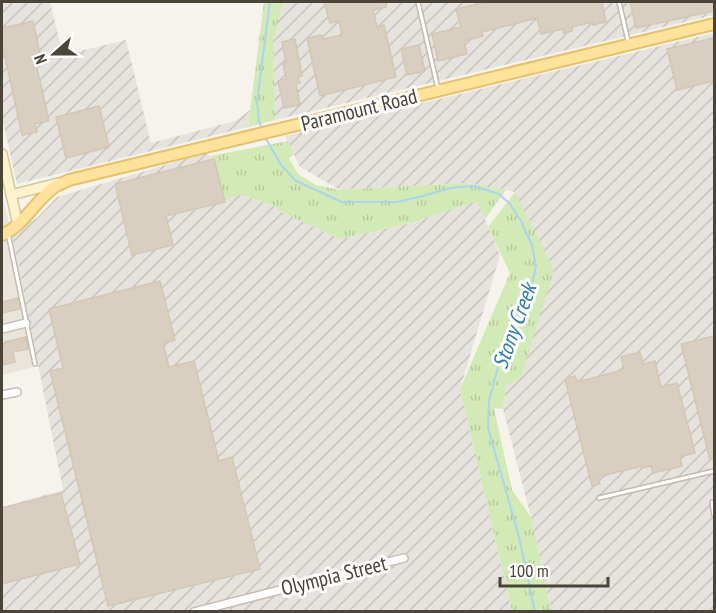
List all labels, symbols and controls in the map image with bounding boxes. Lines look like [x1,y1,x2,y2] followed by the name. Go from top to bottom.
[24,24,84,84] north arrow
[29,52,51,67] text: N
[298,82,420,137] street label: Paramount Road
[486,277,543,373] water label: Stony Creek
[278,549,390,602] street label: Olympia Street
[500,550,608,588] scale bar
[509,559,549,582] text: 100 m

